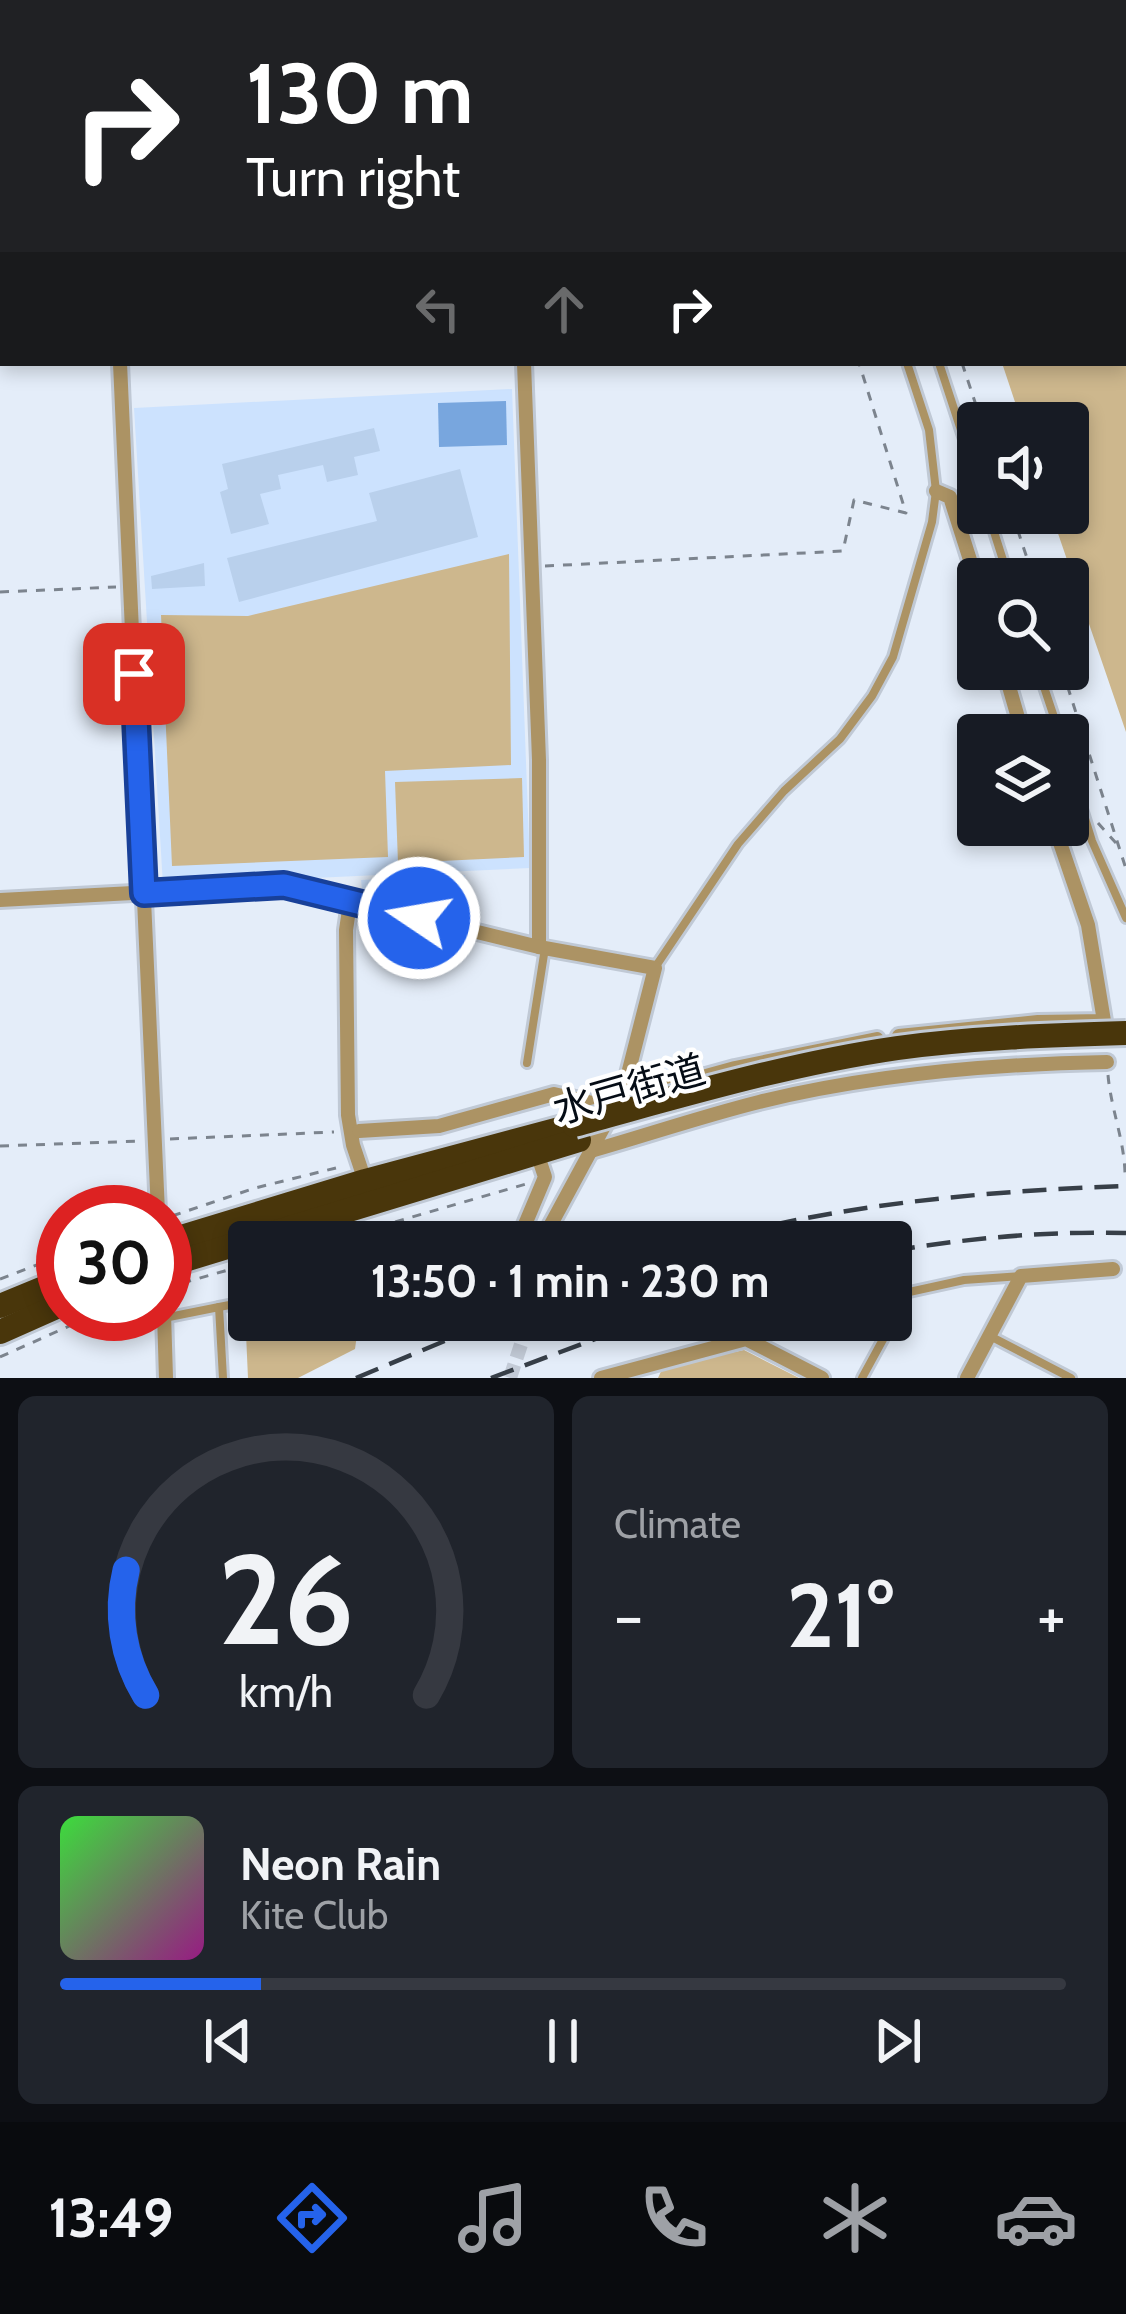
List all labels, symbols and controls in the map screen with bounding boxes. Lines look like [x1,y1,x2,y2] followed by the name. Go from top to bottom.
[246,42,473,144] text: 130 m
[48,48,204,204] icon: right
[246,144,460,210] text: Turn right
[405,276,471,342] icon: left
[531,276,597,342] icon: ahead
[657,276,723,342] icon: right
[957,402,1089,846] map controls
[957,402,1089,534] button: sound
[957,558,1089,690] button: search
[83,623,185,725] pin
[101,641,167,707] icon: arrive
[957,714,1089,846] button: layers
[356,855,482,981] position arrow
[547,1044,711,1134] street label: 水戸街道
[36,1185,192,1341] speed limit sign: 30
[371,1254,769,1308] text: 13:50 · 1 min · 230 m
[614,1500,741,1548] text: Climate
[218,1524,354,1675] text: 26
[787,1560,893,1670] text: 21°
[614,1575,643,1656] text: −
[1037,1575,1066,1656] text: +
[239,1666,333,1718] text: km/h
[240,1837,441,1891] text: Neon Rain
[240,1891,388,1939] text: Kite Club
[195,2008,261,2074] icon: previous
[530,2008,596,2074] icon: pause
[865,2008,931,2074] icon: next
[270,2176,354,2260] icon: directions
[451,2176,535,2260] icon: music
[632,2176,716,2260] icon: phone
[813,2176,897,2260] icon: climate
[994,2176,1078,2260] icon: car
[48,2185,173,2251] text: 13:49

